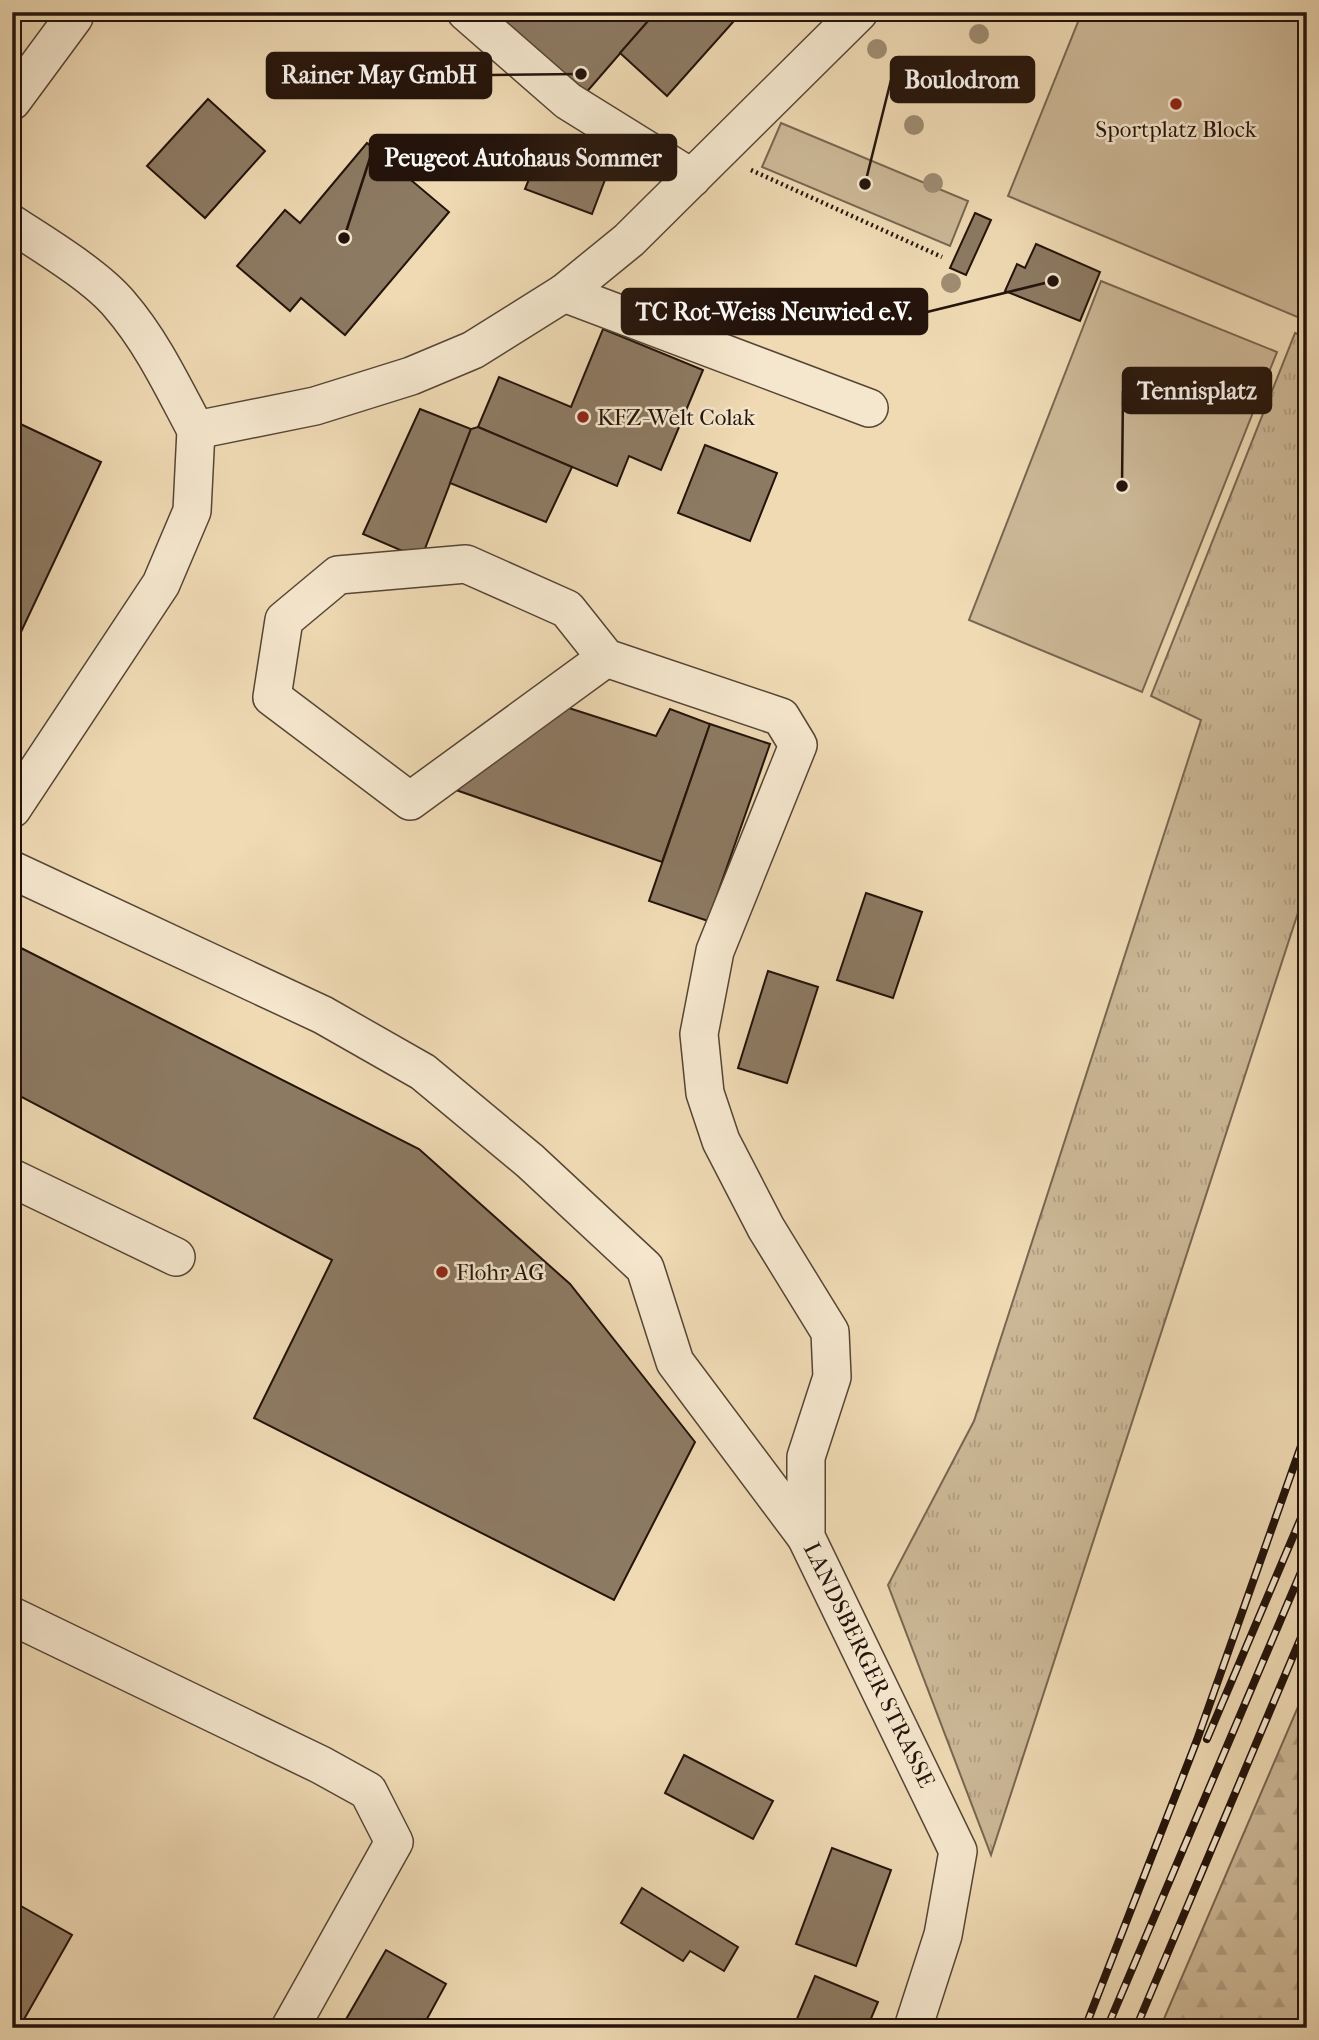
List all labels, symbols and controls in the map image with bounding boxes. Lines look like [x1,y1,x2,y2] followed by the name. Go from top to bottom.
[267,53,491,98] callout: Rainer May GmbH
[891,57,1034,102] callout: Boulodrom
[281,61,477,89] text: Rainer May GmbH
[905,66,1020,94] text: Boulodrom
[1168,96,1184,112] marker: Sportplatz Block
[1095,116,1258,143] place label: Sportplatz Block
[370,135,676,180] callout: Peugeot Autohaus Sommer
[384,144,663,172] text: Peugeot Autohaus Sommer
[622,289,927,334] callout: TC Rot-Weiss Neuwied e.V.
[635,298,913,326] text: TC Rot-Weiss Neuwied e.V.
[1123,368,1271,413] callout: Tennisplatz
[1136,377,1257,405] text: Tennisplatz
[597,404,756,431] place label: KFZ-Welt Colak
[575,409,591,425] marker: KFZ-Welt Colak
[456,1259,545,1286] place label: Flohr AG
[434,1264,450,1280] marker: Flohr AG
[798,1538,940,1792] street label: LANDSBERGER STRASSE

